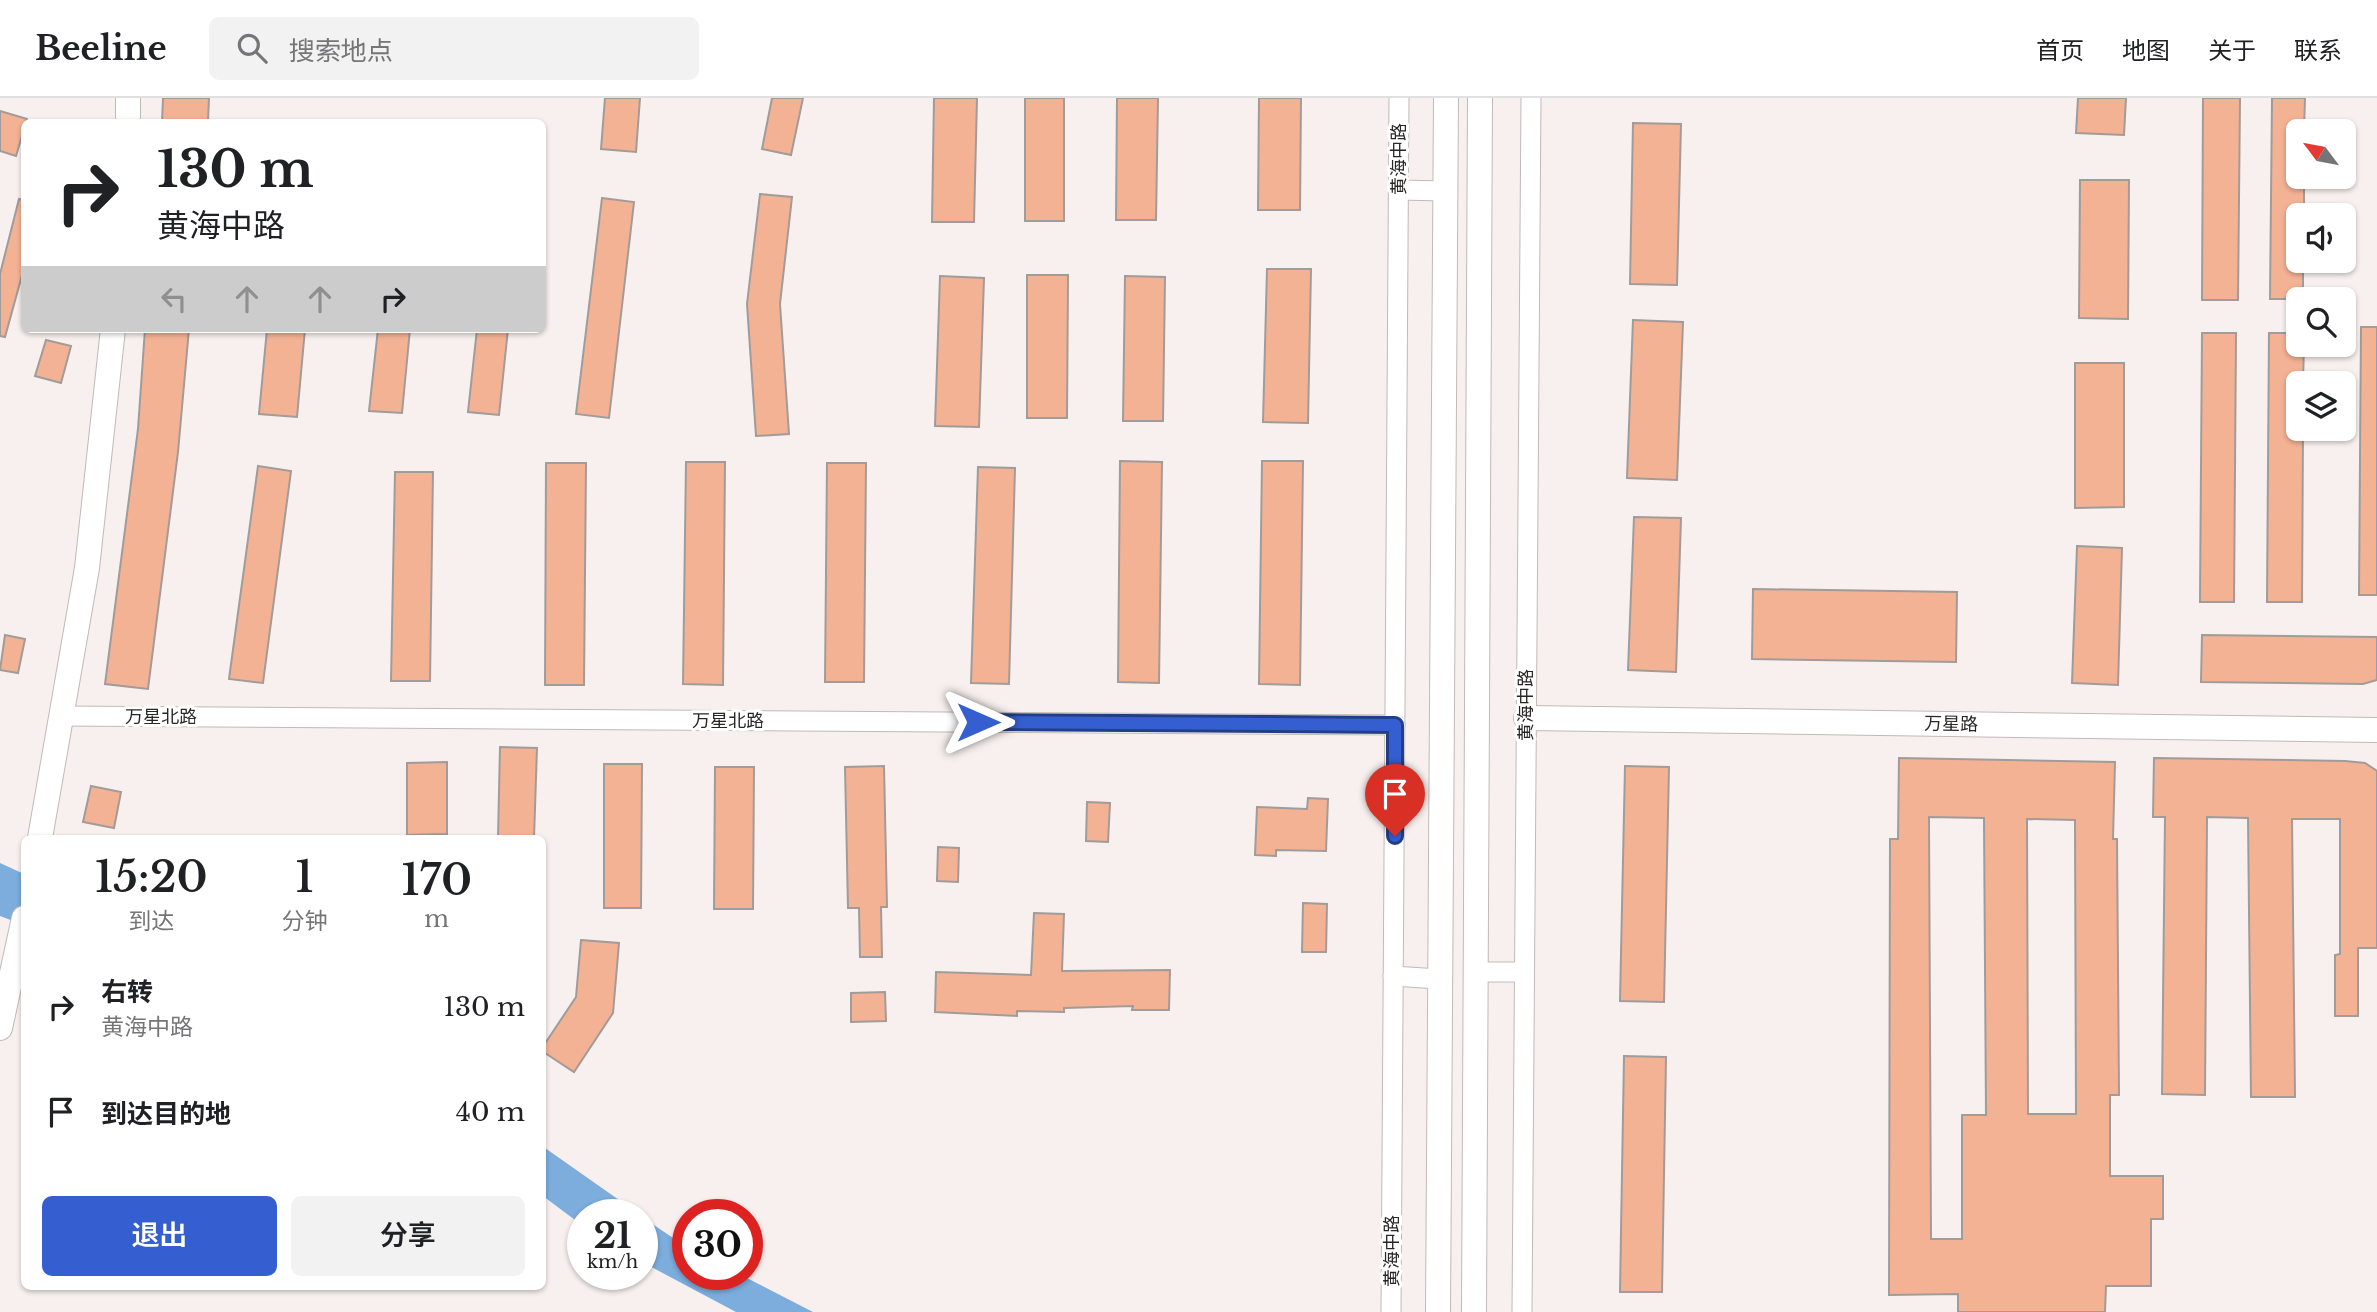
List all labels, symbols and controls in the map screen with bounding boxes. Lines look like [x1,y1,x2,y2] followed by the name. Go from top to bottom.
[209,17,699,80] search box
[35,28,167,69] text: Beeline
[233,29,271,67] icon: search
[289,35,393,67] text: 搜索地点
[2036,36,2084,65] text: 首页
[2122,36,2170,65] text: 地图
[2208,36,2256,65] text: 关于
[2294,36,2342,65] text: 联系
[2286,119,2356,189] north arrow
[2286,119,2356,441] map controls
[1388,123,1410,195] street label: 黄海中路
[157,139,314,200] text: 130 m
[42,147,133,238] icon: right
[2286,203,2356,273] button: sound
[157,206,285,246] text: 黄海中路
[155,280,193,318] icon: left
[228,280,266,318] icon: ahead
[301,280,339,318] icon: ahead
[374,280,412,318] icon: right
[2286,287,2356,357] button: search
[2286,371,2356,441] button: layers
[1515,669,1537,741] street label: 黄海中路
[941,685,1015,759] position arrow
[125,706,197,728] street label: 万星北路
[692,710,764,732] street label: 万星北路
[1924,713,1978,735] street label: 万星路
[1365,764,1425,836] pin
[1376,775,1414,813] icon: arrive
[95,851,208,903] text: 15:20
[295,851,314,903] text: 1
[401,854,472,906] text: 170
[424,905,449,933] text: m
[128,907,174,935] text: 到达
[281,907,327,935] text: 分钟
[101,976,153,1008] text: 右转
[42,988,80,1026] icon: right
[443,991,525,1023] text: 130 m
[101,1013,193,1041] text: 黄海中路
[42,1093,80,1131] icon: arrive
[456,1096,525,1128] text: 40 m
[101,1098,231,1130] text: 到达目的地
[42,1196,277,1276] button: 退出
[291,1196,525,1276] button: 分享
[672,1199,763,1290] speed limit sign: 30
[593,1214,632,1257] text: 21
[1381,1215,1403,1287] street label: 黄海中路
[587,1251,638,1273] text: km/h

